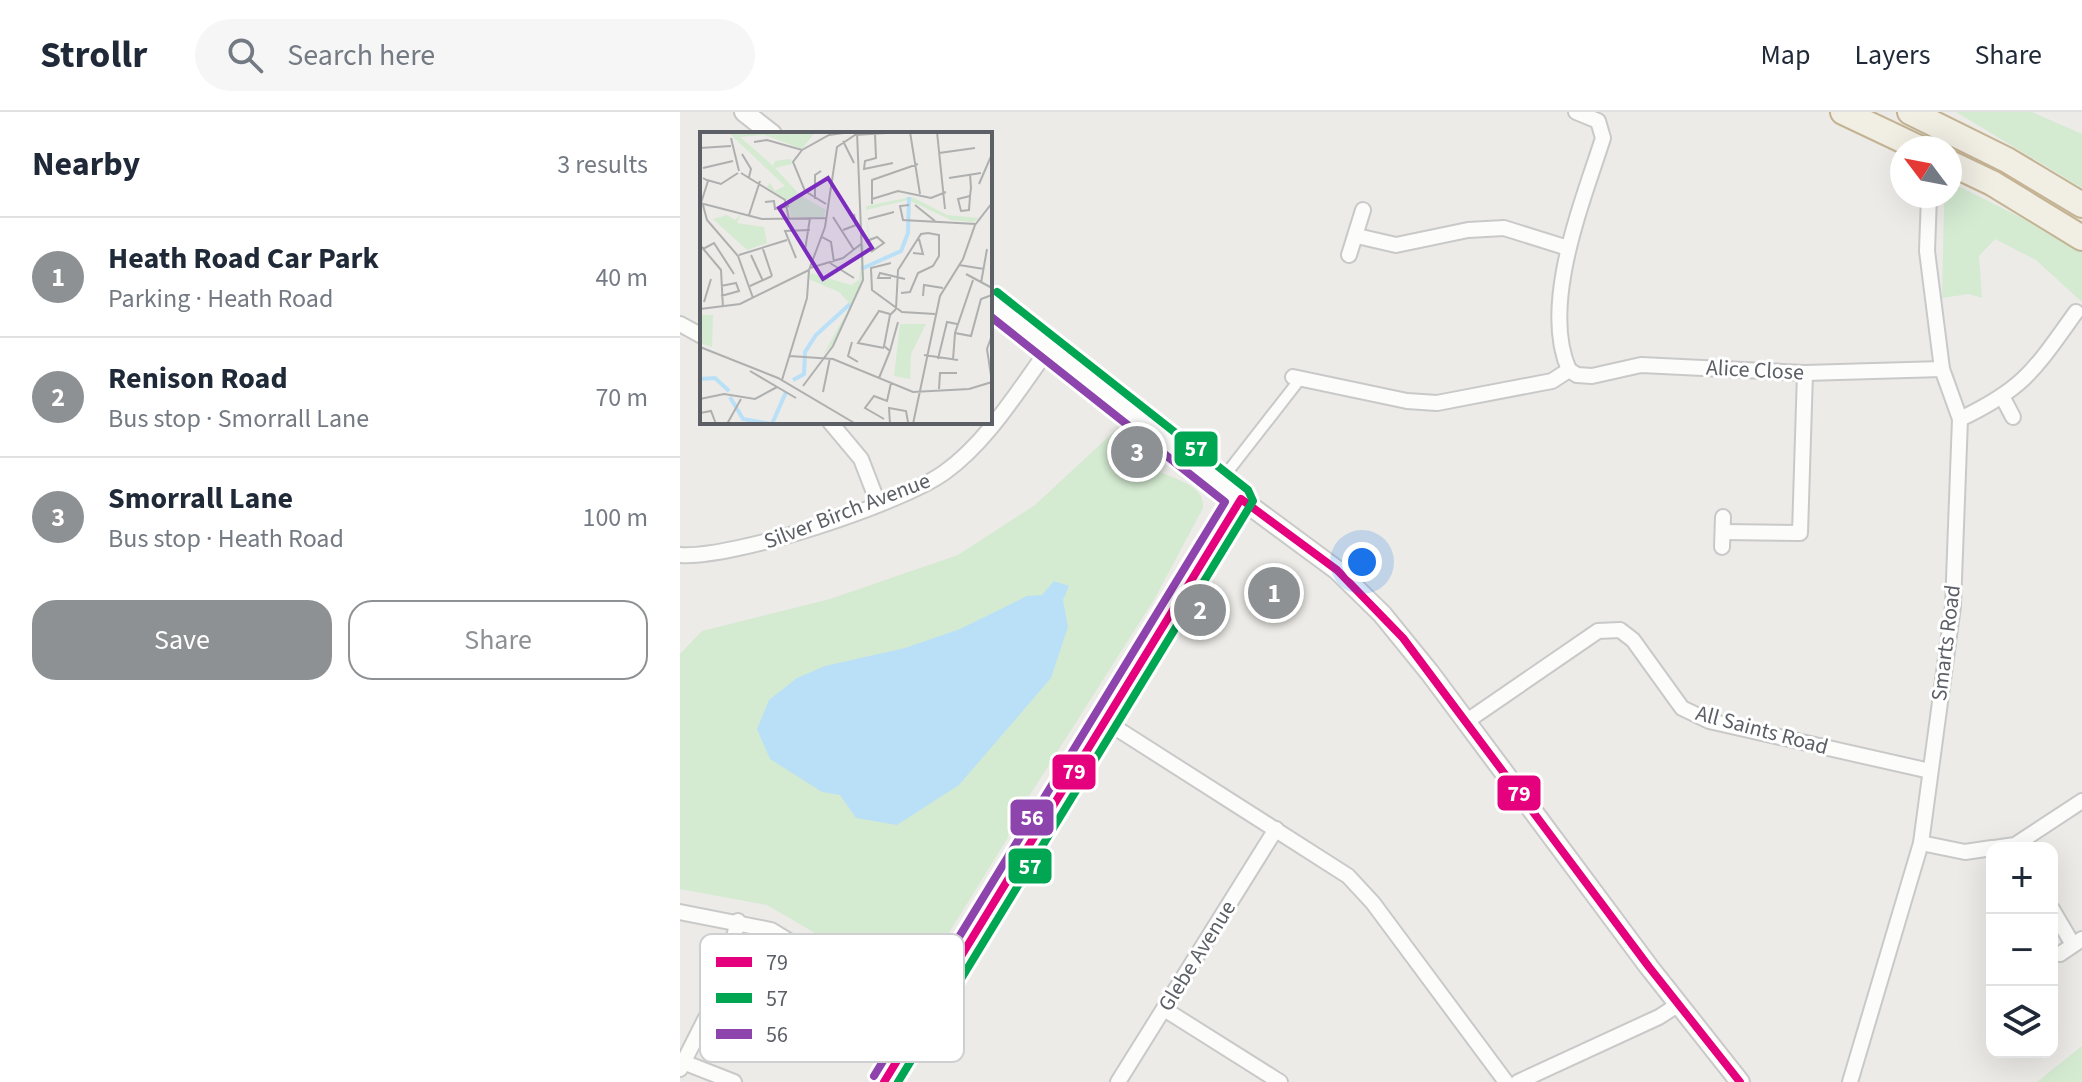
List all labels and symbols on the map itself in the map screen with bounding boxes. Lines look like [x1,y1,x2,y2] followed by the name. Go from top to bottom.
[700,132,992,424] inset map
[1890,136,1962,208] north arrow
[1705,351,1805,389] street label: Alice Close
[1111,422,1163,482] pin: 3
[1173,430,1219,468] line badge: 57
[1184,433,1208,465] text: 57
[759,465,935,557] street label: Silver Birch Avenue
[1342,542,1382,582] your location
[1248,563,1300,623] pin: 1
[1174,580,1226,640] pin: 2
[1923,583,1969,703] street label: Smarts Road
[1692,697,1832,763] street label: All Saints Road
[1051,753,1097,791] line badge: 79
[1062,756,1086,788] text: 79
[1496,774,1542,812] line badge: 79
[1507,778,1531,810] text: 79
[1009,798,1055,837] line badge: 56
[1020,802,1044,834] text: 56
[1007,847,1053,885] line badge: 57
[1018,851,1042,883] text: 57
[1150,894,1244,1018] street label: Glebe Avenue
[700,934,964,1062] legend
[766,947,788,979] text: 79
[766,983,788,1015] text: 57
[766,1019,788,1051] text: 56

